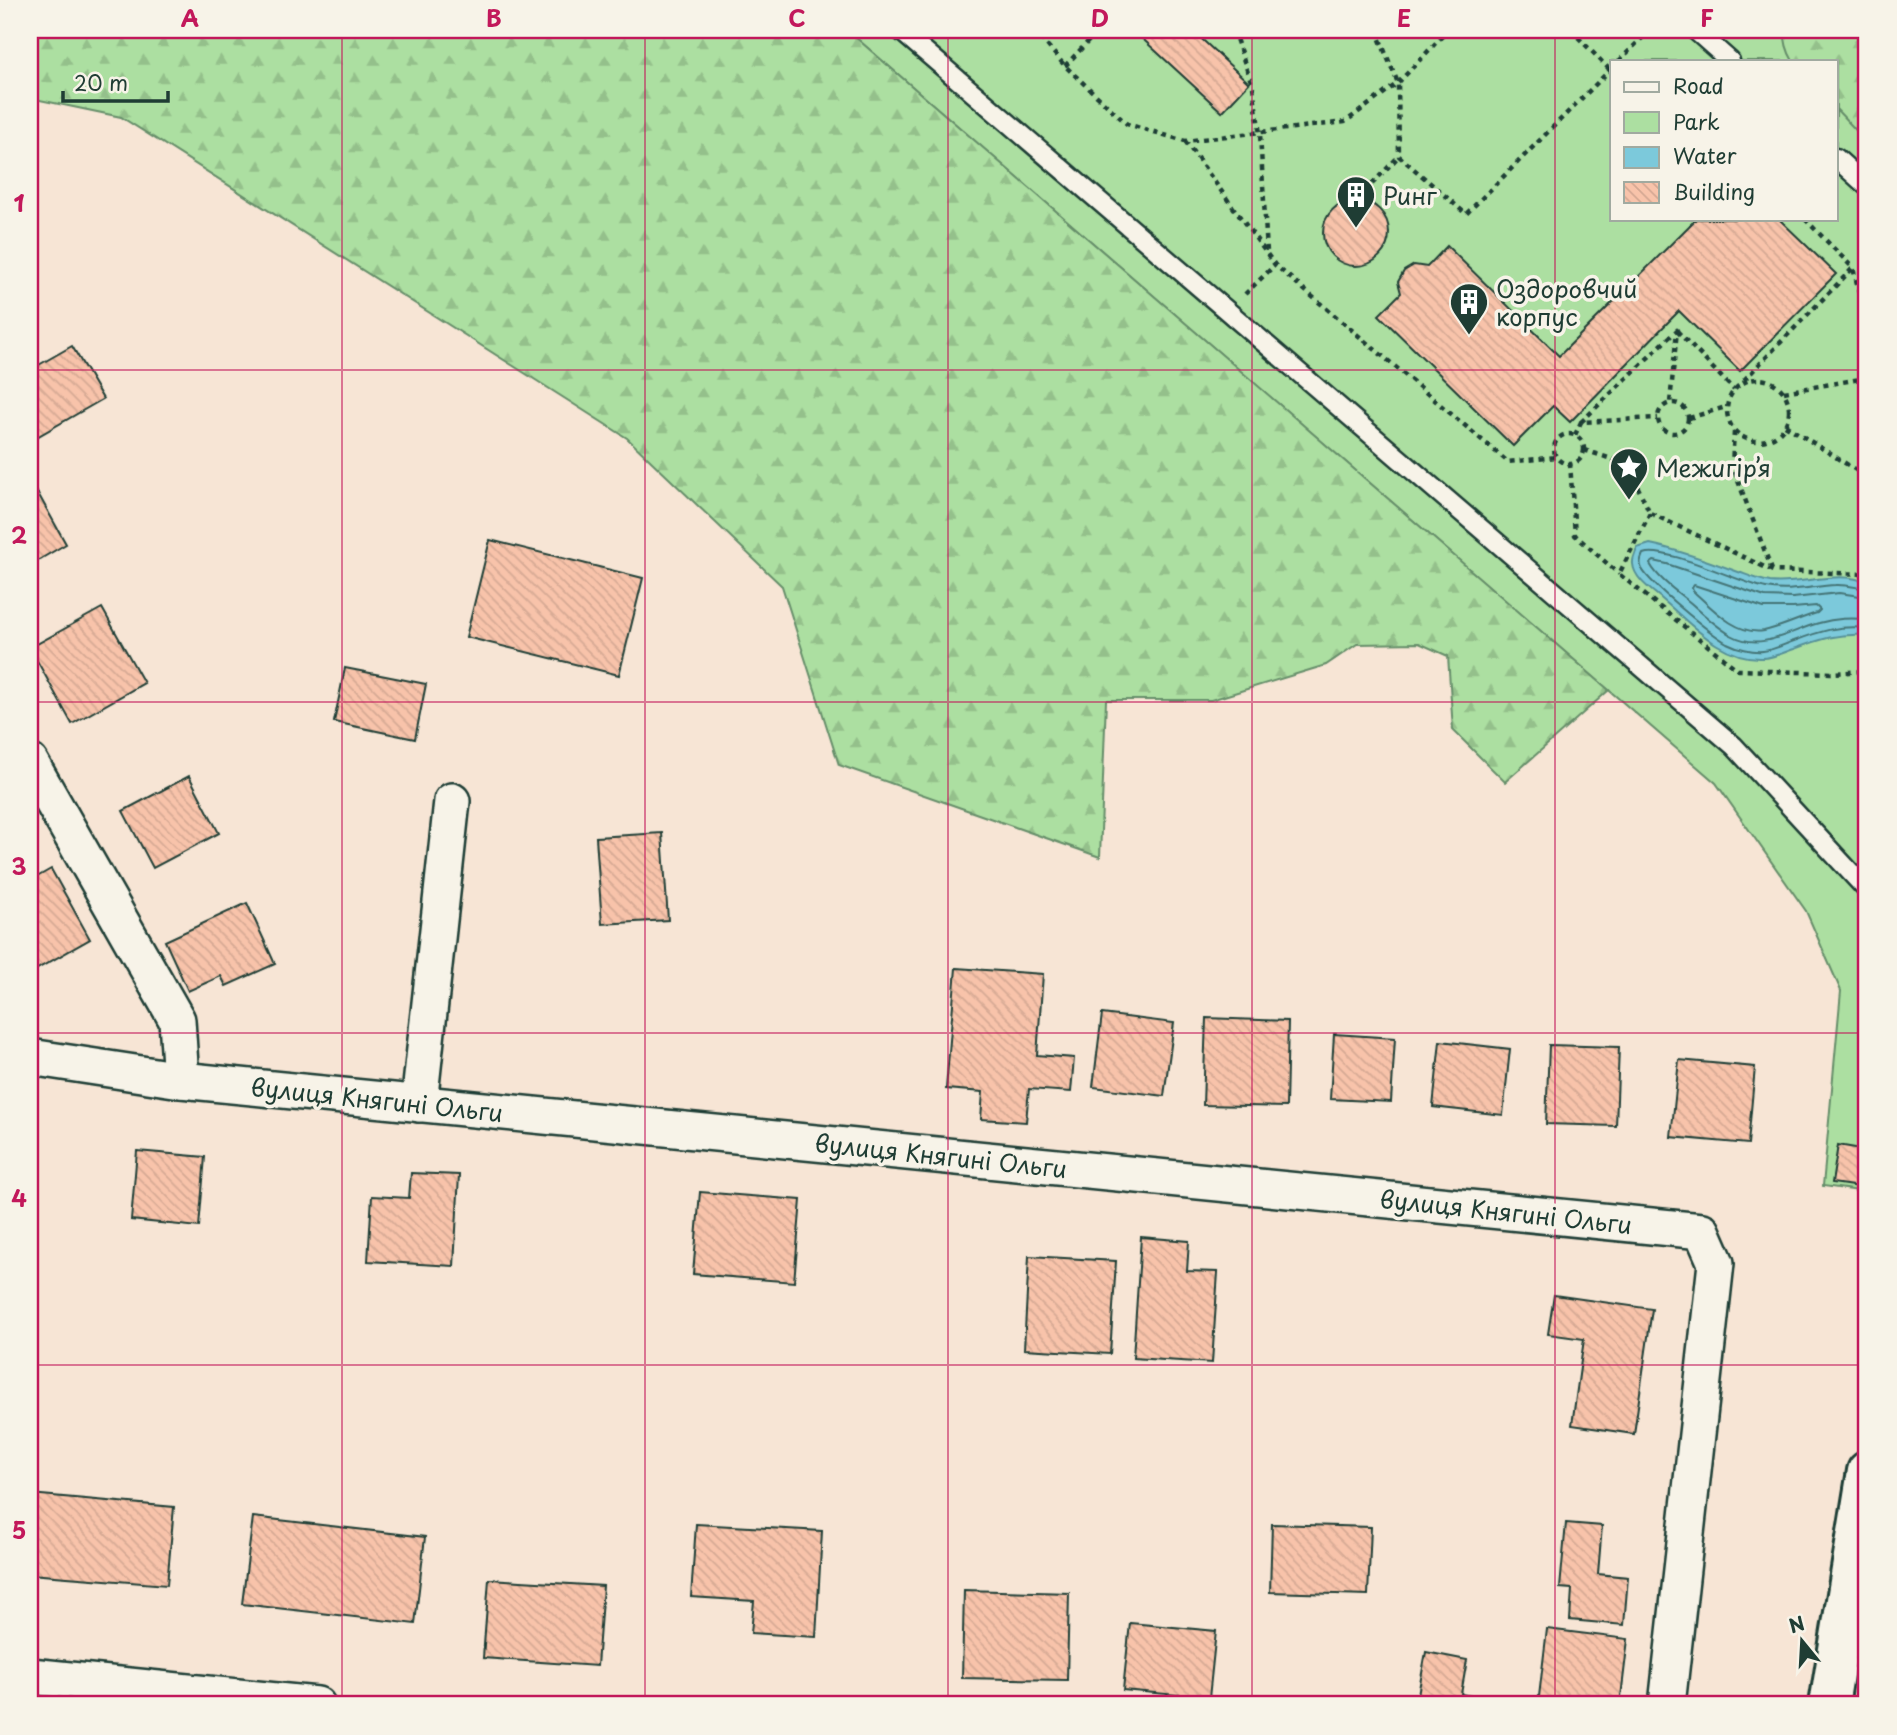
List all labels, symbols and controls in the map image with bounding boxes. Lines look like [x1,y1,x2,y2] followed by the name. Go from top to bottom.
[181,0,199,35] text: A
[486,0,502,35] text: B
[788,0,806,35] text: C
[1091,0,1109,35] text: D
[1397,0,1411,35] text: E
[1700,0,1714,35] text: F
[63,60,168,104] scale bar
[1610,60,1838,220] legend
[74,66,128,98] text: 20 m
[1673,69,1724,101] text: Road
[1673,105,1720,137] text: Park
[1673,139,1737,171] text: Water
[1335,174,1377,229] building icon: Ринг
[1673,175,1755,207] text: Building
[1383,177,1437,213] place label: Ринг
[14,185,25,220] text: 1
[1496,270,1637,334] place label: Оздоровчий корпус
[1448,281,1490,336] building icon: Оздоровчий корпус
[1608,446,1650,501] place icon: Межигір’я
[1656,449,1771,485] place label: Межигір’я
[11,517,27,552] text: 2
[11,848,27,883] text: 3
[249,1068,505,1130] street label: вулиця Княгині Ольги
[813,1124,1069,1186] street label: вулиця Княгині Ольги
[11,1180,27,1215] text: 4
[1378,1180,1634,1242] street label: вулиця Княгині Ольги
[12,1512,26,1547] text: 5
[1768,1606,1838,1676] north arrow
[1785,1608,1808,1640] text: N

